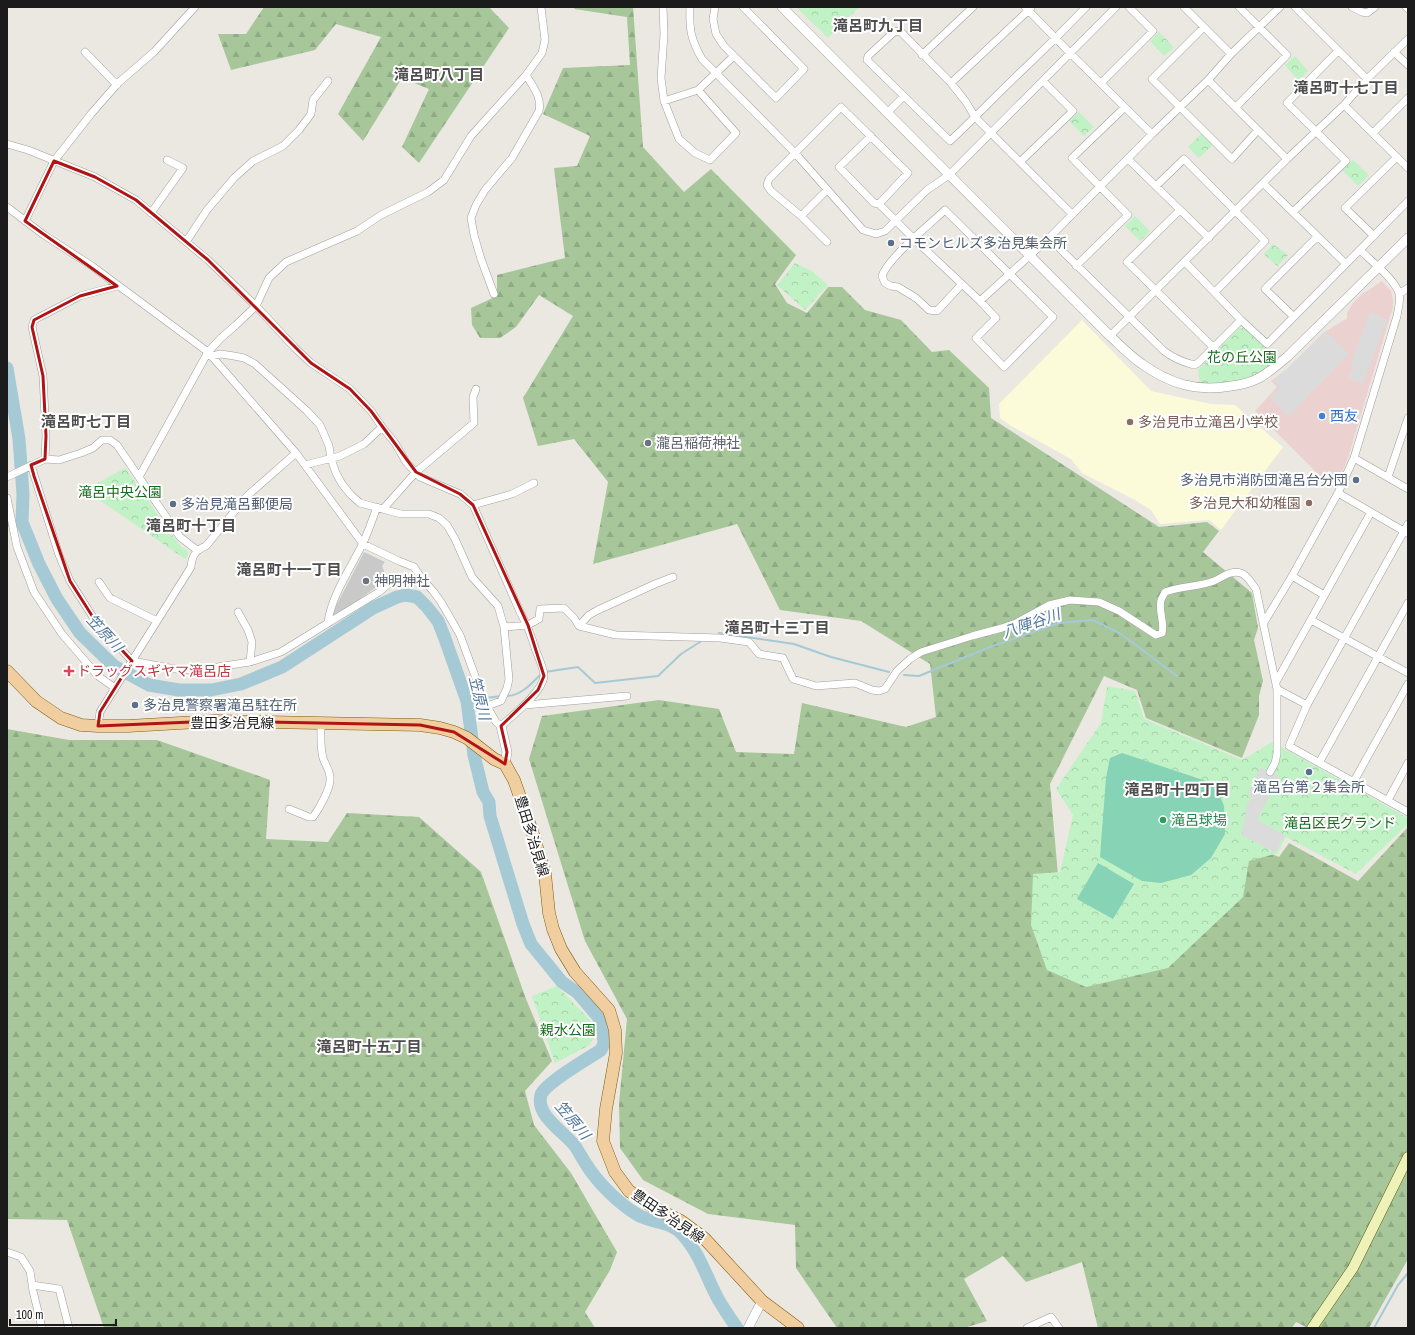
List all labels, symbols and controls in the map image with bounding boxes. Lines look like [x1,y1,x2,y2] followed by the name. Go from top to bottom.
[833,15,923,36] district label: 滝呂町九丁目
[394,64,484,85] district label: 滝呂町八丁目
[1293,77,1399,98] district label: 滝呂町十七丁目
[899,234,1067,252] place label: コモンヒルズ多治見集会所
[886,238,896,248] marker: コモンヒルズ多治見集会所
[1207,348,1277,366] park label: 花の丘公園
[1330,407,1358,425] place label: 西友
[41,411,131,432] district label: 滝呂町七丁目
[1317,411,1327,421] marker: 西友
[1138,413,1278,431] place label: 多治見市立滝呂小学校
[1125,417,1135,427] marker: 多治見市立滝呂小学校
[656,434,740,452] place label: 瀧呂稲荷神社
[643,438,653,448] marker: 瀧呂稲荷神社
[1180,471,1348,489] place label: 多治見市消防団滝呂台分団
[1351,475,1361,485] marker: 多治見市消防団滝呂台分団
[78,483,162,501] park label: 滝呂中央公園
[1189,494,1301,512] place label: 多治見大和幼稚園
[181,495,293,513] place label: 多治見滝呂郵便局
[1304,498,1314,508] marker: 多治見大和幼稚園
[168,499,178,509] marker: 多治見滝呂郵便局
[146,515,236,536] district label: 滝呂町十丁目
[236,559,342,580] district label: 滝呂町十一丁目
[374,572,430,590] place label: 神明神社
[361,576,371,586] marker: 神明神社
[999,603,1065,643] water label: 八陣谷川
[82,609,129,658] water label: 笠原川
[724,617,830,638] district label: 滝呂町十三丁目
[77,662,231,680] place label: ドラッグスギヤマ滝呂店
[64,666,74,676] marker: ドラッグスギヤマ滝呂店
[464,674,496,724] water label: 笠原川
[143,696,297,714] place label: 多治見警察署滝呂駐在所
[130,700,140,710] marker: 多治見警察署滝呂駐在所
[190,714,274,732] street label: 豊田多治見線
[1304,767,1314,777] marker: 滝呂台第２集会所
[1253,778,1365,796] place label: 滝呂台第２集会所
[1124,779,1230,800] district label: 滝呂町十四丁目
[511,793,553,879] street label: 豊田多治見線
[1171,811,1227,829] place label: 滝呂球場
[1284,814,1396,832] park label: 滝呂区民グランド
[1158,815,1168,825] marker: 滝呂球場
[540,1021,596,1039] park label: 親水公園
[316,1036,422,1057] district label: 滝呂町十五丁目
[550,1096,597,1146] water label: 笠原川
[628,1185,708,1247] street label: 豊田多治見線
[10,1301,116,1327] scale bar
[16,1307,43,1323] text: 100 m

